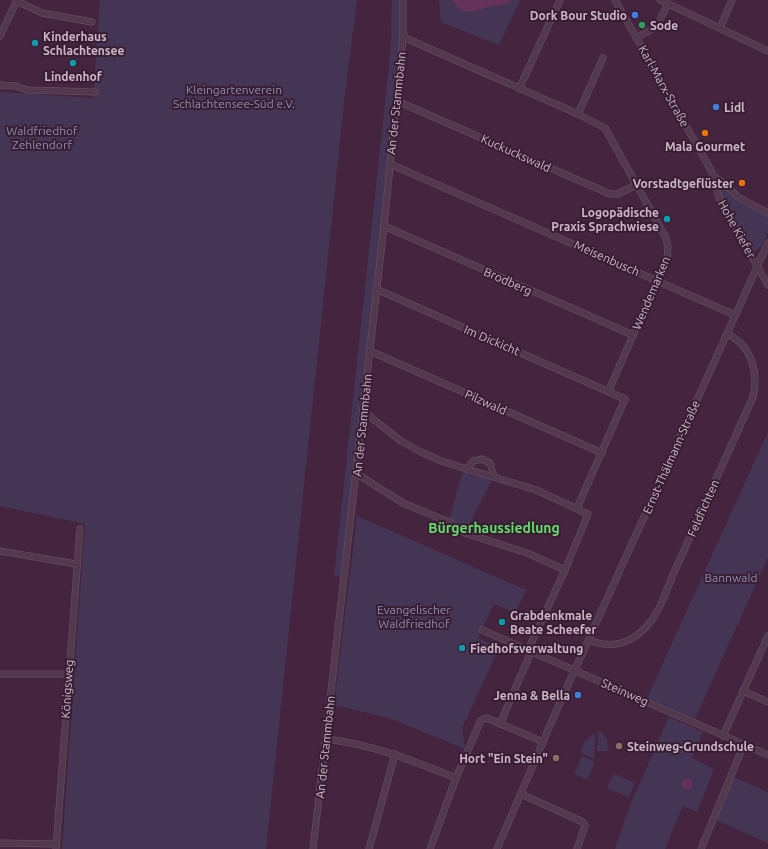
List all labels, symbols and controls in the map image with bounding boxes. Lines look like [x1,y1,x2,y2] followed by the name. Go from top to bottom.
[530,9,627,22] place label: Dork Bour Studio
[630,10,640,20] marker: Dork Bour Studio
[650,19,678,32] place label: Sode
[637,20,647,30] marker: Sode
[43,30,124,57] place label: Kinderhaus Schlachtensee
[30,38,40,48] marker: Kinderhaus Schlachtensee
[636,43,692,129] street label: Karl-Marx-Straße
[384,51,408,155] street label: An der Stammbahn
[68,58,78,68] marker: Lindenhof
[44,70,103,83] place label: Lindenhof
[173,83,295,110] park label: Kleingartenverein Schlachtensee-Süd e.V.
[724,101,745,114] place label: Lidl
[711,102,721,112] marker: Lidl
[6,124,78,151] park label: Waldfriedhof Zehlendorf
[700,128,710,138] marker: Mala Gourmet
[479,132,553,174] street label: Kuckuckswald
[665,140,745,153] place label: Mala Gourmet
[633,177,734,190] place label: Vorstadtgeflüster
[737,178,747,188] marker: Vorstadtgeflüster
[716,198,759,261] street label: Hohe Kiefer
[551,206,659,233] place label: Logopädische Praxis Sprachwiese
[662,214,672,224] marker: Logopädische Praxis Sprachwiese
[572,238,642,278] street label: Meisenbusch
[630,254,672,332] street label: Wendemarken
[482,265,534,297] street label: Brodberg
[462,322,522,358] street label: Im Dickicht
[350,373,374,477] street label: An der Stammbahn
[463,387,509,417] street label: Pilzwald
[640,398,702,516] street label: Ernst-Thälmann-Straße
[685,477,721,539] street label: Feldfichten
[428,520,560,536] district label: Bürgerhaussiedlung
[704,571,758,584] park label: Bannwald
[377,603,451,630] park label: Evangelischer Waldfriedhof
[510,609,596,636] place label: Grabdenkmale Beate Scheefer
[497,617,507,627] marker: Grabdenkmale Beate Scheefer
[470,642,583,655] place label: Fiedhofsverwaltung
[457,643,467,653] marker: Fiedhofsverwaltung
[58,659,76,719] street label: Königsweg
[599,676,651,708] street label: Steinweg
[494,689,570,702] place label: Jenna & Bella
[573,690,583,700] marker: Jenna & Bella
[313,695,337,799] street label: An der Stammbahn
[627,740,754,753] place label: Steinweg-Grundschule
[614,741,624,751] marker: Steinweg-Grundschule
[459,752,548,765] place label: Hort "Ein Stein"
[551,753,561,763] marker: Hort "Ein Stein"

